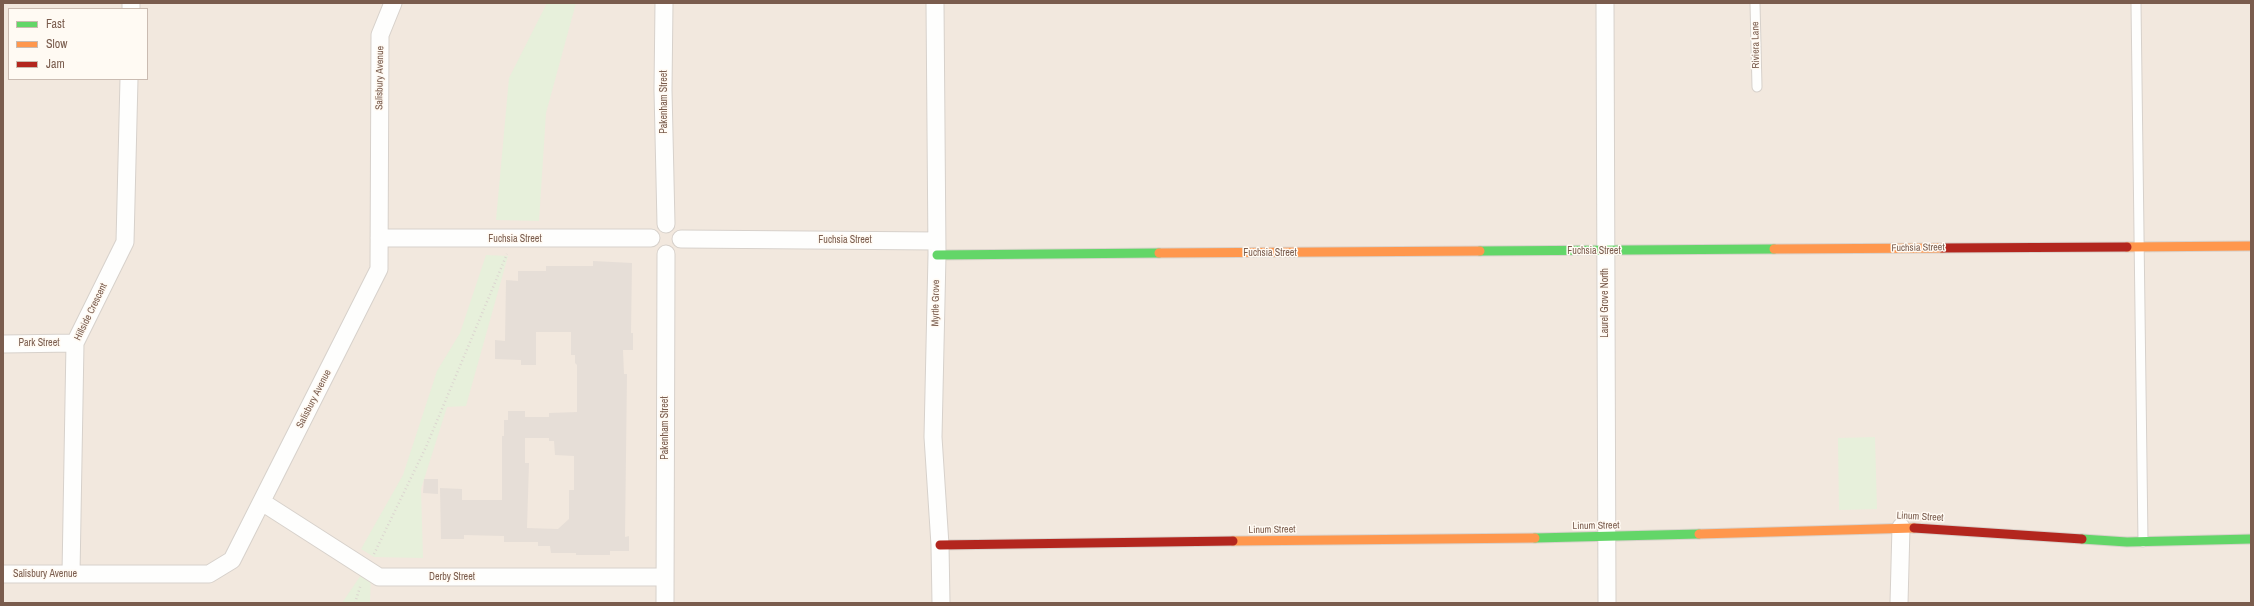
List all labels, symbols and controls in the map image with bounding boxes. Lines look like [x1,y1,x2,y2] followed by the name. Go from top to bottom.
[8,8,148,80] legend
[46,16,65,32] text: Fast
[1750,21,1762,69] street label: Riviera Lane
[46,36,67,52] text: Slow
[373,46,387,110] street label: Salisbury Avenue
[46,56,65,72] text: Jam
[658,70,670,134] street label: Pakenham Street
[488,233,542,245] street label: Fuchsia Street
[818,234,872,246] street label: Fuchsia Street
[1891,242,1945,254] street label: Fuchsia Street
[1567,245,1621,257] street label: Fuchsia Street
[1243,247,1297,259] street label: Fuchsia Street
[1599,268,1611,338] street label: Laurel Grove North
[930,279,942,327] street label: Myrtle Grove
[72,281,110,343] street label: Hillside Crescent
[18,337,60,349] street label: Park Street
[294,368,334,430] street label: Salisbury Avenue
[659,396,671,460] street label: Pakenham Street
[1896,510,1944,524] street label: Linum Street
[1572,520,1620,532] street label: Linum Street
[1248,524,1296,536] street label: Linum Street
[13,568,77,580] street label: Salisbury Avenue
[429,571,475,583] street label: Derby Street

